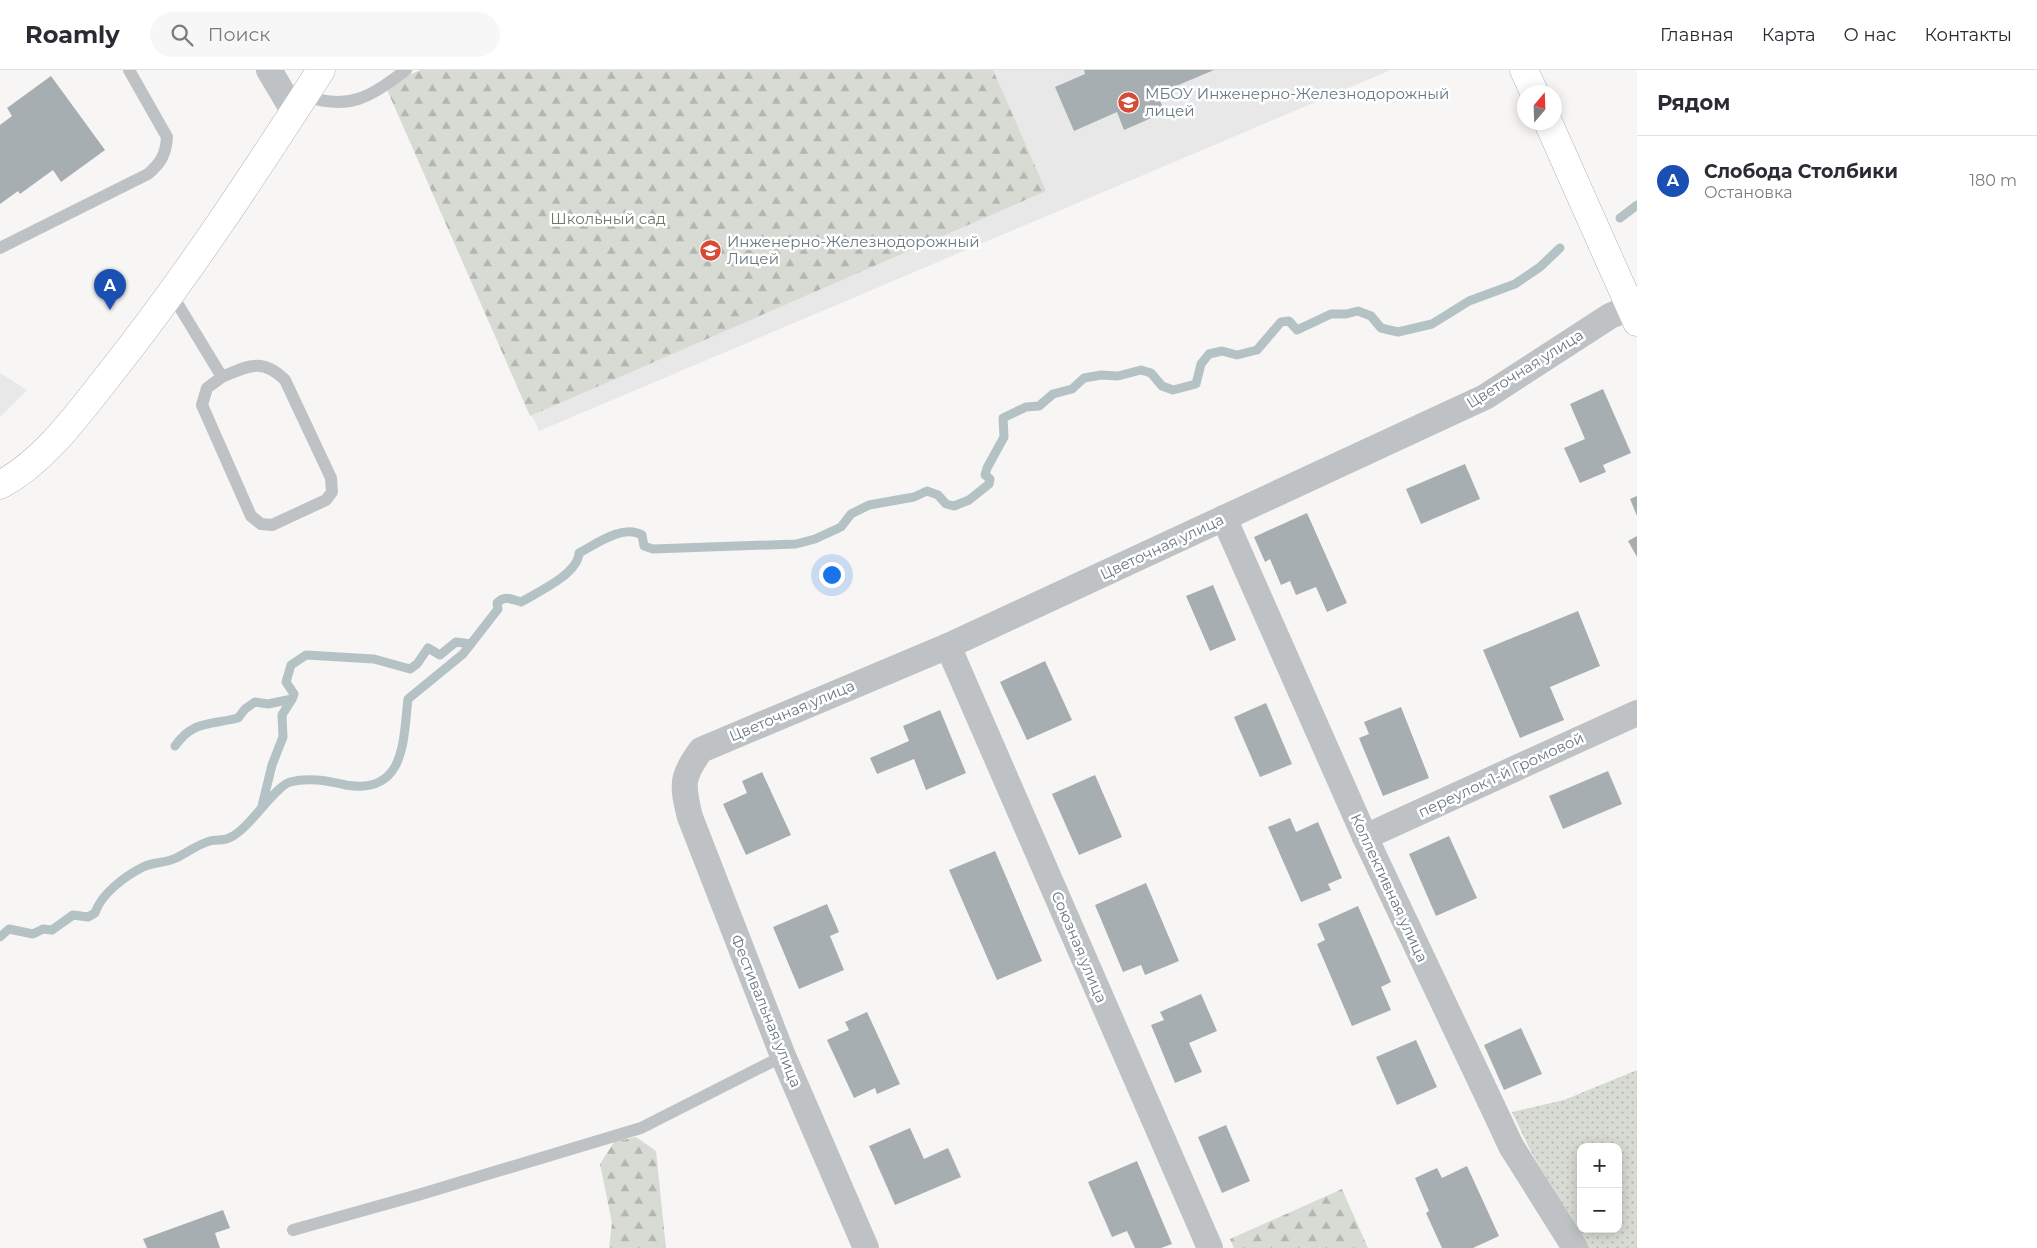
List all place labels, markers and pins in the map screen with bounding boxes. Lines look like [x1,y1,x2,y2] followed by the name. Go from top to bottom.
[1145,84,1449,120] place label: МБОУ Инженерно-Железнодорожный лицей
[1117,91,1141,115] school or university icon: МБОУ Инженерно-Железнодорожный лицей
[727,232,980,268] place label: Инженерно-Железнодорожный Лицей
[699,239,723,263] school or university icon: Инженерно-Железнодорожный Лицей
[94,269,126,310] pin: A

